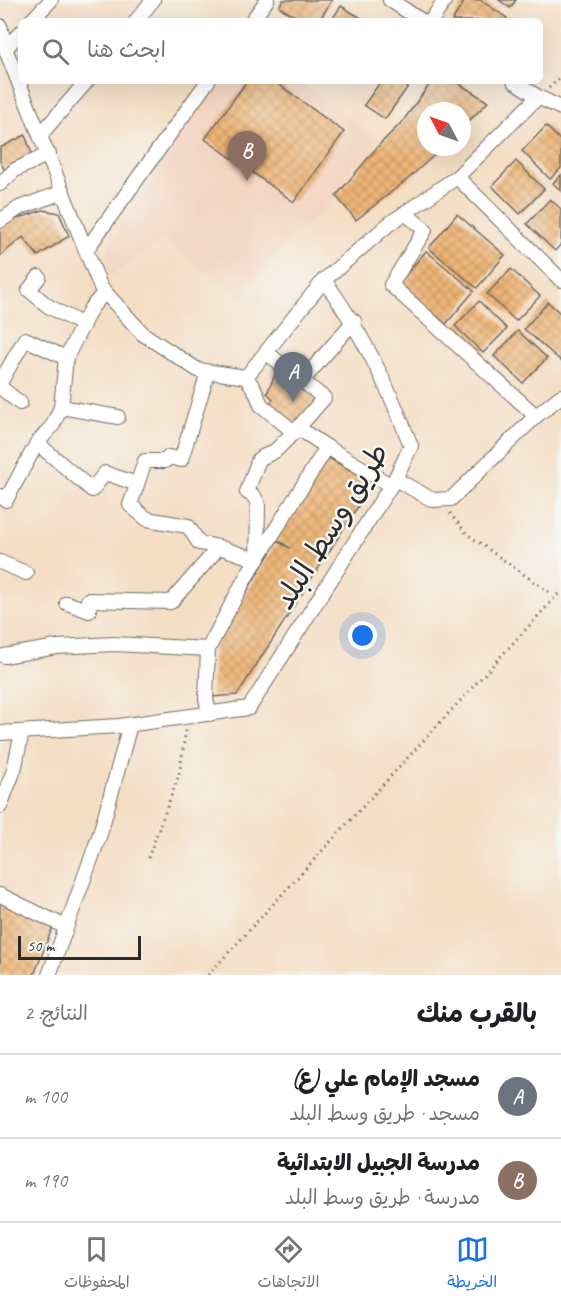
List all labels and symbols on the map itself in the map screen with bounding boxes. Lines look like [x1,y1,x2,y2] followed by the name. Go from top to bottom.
[417,102,471,156] north arrow
[228,132,266,181] pin: B
[274,352,312,402] pin: A
[265,436,397,616] street label: طريق وسط البلد
[348,621,377,650] your location
[18,933,141,960] scale bar

